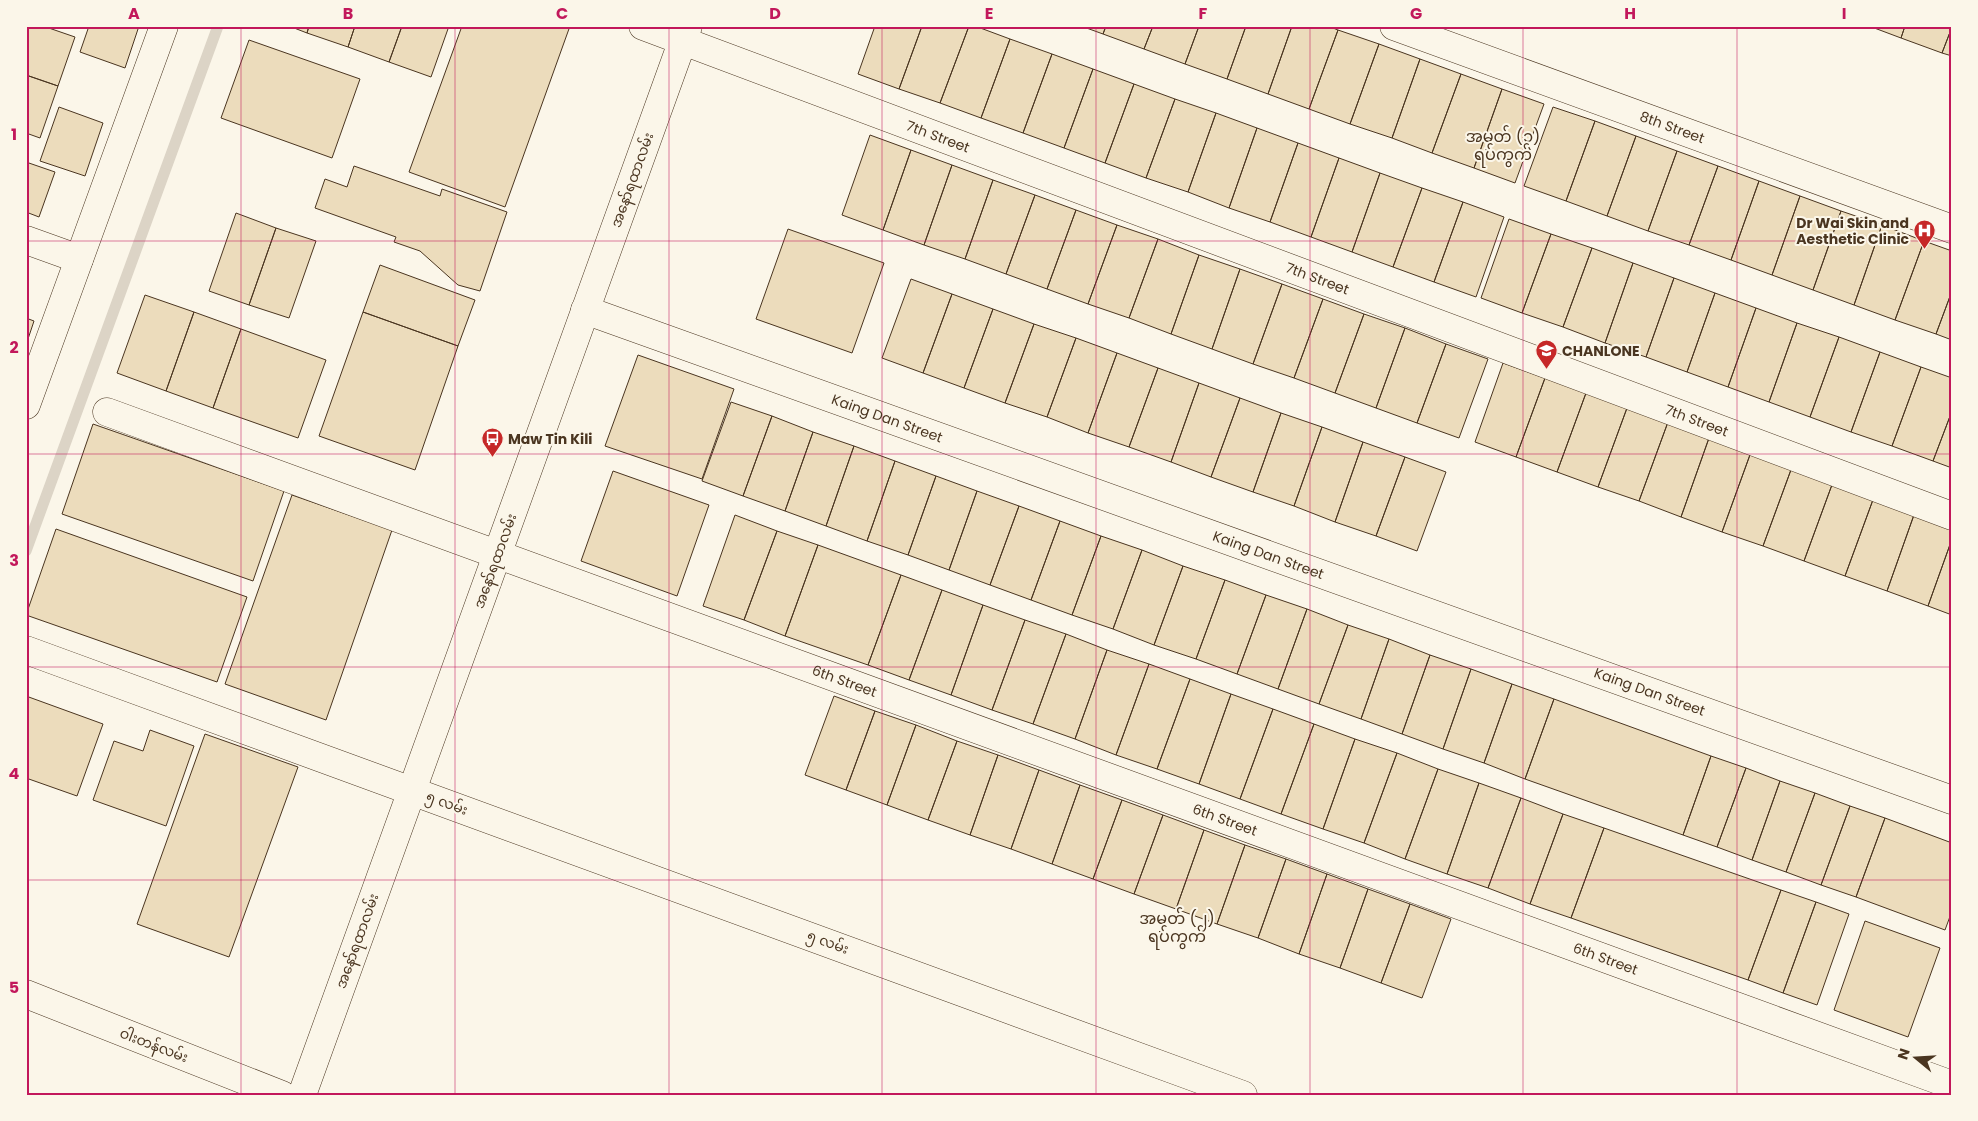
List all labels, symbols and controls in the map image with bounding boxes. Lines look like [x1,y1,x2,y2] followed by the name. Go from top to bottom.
[128,2,140,25] text: A
[343,2,353,25] text: B
[556,2,568,25] text: C
[769,2,781,25] text: D
[985,2,993,25] text: E
[1199,2,1208,25] text: F
[1410,2,1422,25] text: G
[1624,2,1636,25] text: H
[1842,2,1846,25] text: I
[1637,106,1707,148] street label: 8th Street
[903,115,973,157] street label: 7th Street
[11,123,17,146] text: 1
[1466,125,1540,168] district label: အမှတ် (၃) ရပ်ကွက်
[606,130,660,231] street label: အနော်ရထာလမ်း
[1796,213,1910,249] place label: Dr Wai Skin and Aesthetic Clinic
[1913,219,1937,250] hospital icon: Dr Wai Skin and Aesthetic Clinic
[1283,257,1352,299] street label: 7th Street
[9,336,19,359] text: 2
[1534,339,1558,370] school or university icon: CHANLONE
[1562,341,1640,361] place label: CHANLONE
[829,389,945,447] street label: Kaing Dan Street
[1662,399,1731,441] street label: 7th Street
[480,427,504,458] bus stop icon: Maw Tin Kili
[508,429,592,449] place label: Maw Tin Kili
[469,511,523,612] street label: အနော်ရထာလမ်း
[1210,526,1327,584] street label: Kaing Dan Street
[9,549,19,572] text: 3
[809,660,880,702] street label: 6th Street
[1591,663,1708,721] street label: Kaing Dan Street
[9,762,20,785] text: 4
[423,786,471,822] street label: ၅ လမ်း
[1190,799,1260,841] street label: 6th Street
[331,891,385,992] street label: အနော်ရထာလမ်း
[1139,907,1215,950] district label: အမှတ် (၂) ရပ်ကွက်
[804,925,852,961] street label: ၅ လမ်း
[1570,938,1641,980] street label: 6th Street
[9,976,19,999] text: 5
[116,1023,191,1069] street label: ဝါးတန်လမ်း
[1890,1034,1940,1084] north arrow
[1892,1046,1915,1062] text: N

